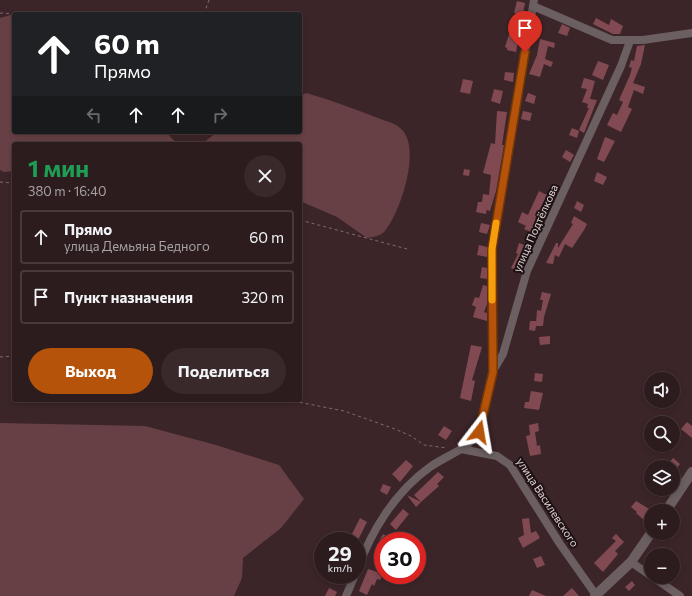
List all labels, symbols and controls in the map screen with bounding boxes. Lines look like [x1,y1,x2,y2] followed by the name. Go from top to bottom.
[508,11,542,52] pin
[514,17,536,39] icon: arrive
[94,26,160,60] text: 60 m
[28,28,80,80] icon: ahead
[94,60,151,82] text: Прямо
[83,104,105,126] icon: left
[125,104,147,126] icon: ahead
[167,104,189,126] icon: ahead
[209,104,231,126] icon: right
[28,153,89,182] text: 1 мин
[244,155,286,197] button: close
[510,182,560,274] street label: улица Подтёлкова
[28,183,106,199] text: 380 m · 16:40
[64,220,112,238] text: Прямо
[30,226,52,248] icon: ahead
[249,228,284,246] text: 60 m
[64,238,210,254] text: улица Демьяна Бедного
[30,286,52,308] icon: arrive
[64,288,193,306] text: Пункт назначения
[241,288,284,306] text: 320 m
[28,348,153,394] button: Выход
[161,348,286,394] button: Поделиться
[644,372,680,584] map controls
[644,372,680,408] button: sound
[458,411,500,453] position arrow
[644,416,680,452] button: search
[514,455,582,549] street label: улица Василевского
[644,460,680,496] button: layers
[644,504,680,540] button: +
[374,532,426,584] speed limit sign: 30
[328,541,352,565] text: 29
[644,548,680,584] button: −
[328,562,352,574] text: km/h

